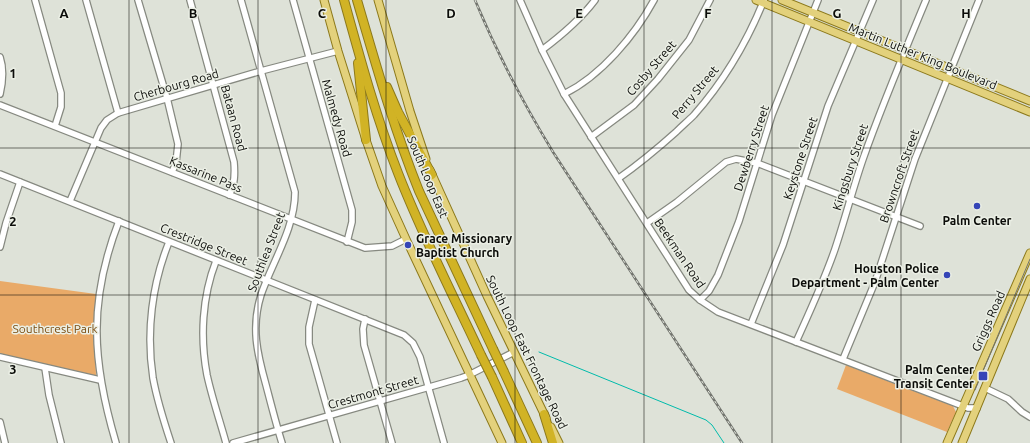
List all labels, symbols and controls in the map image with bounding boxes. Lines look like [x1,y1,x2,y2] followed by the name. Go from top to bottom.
[59,6,69,20] text: A
[189,6,198,20] text: B
[318,6,327,20] text: C
[446,6,456,20] text: D
[575,6,583,20] text: E
[704,6,712,20] text: F
[833,6,842,20] text: G
[961,6,971,20] text: H
[847,20,999,92] street label: Martin Luther King Boulevard
[624,38,679,98] street label: Cosby Street
[669,63,721,121] street label: Perry Street
[9,66,17,80] text: 1
[132,67,220,103] street label: Cherbourg Road
[320,78,354,158] street label: Malmedy Road
[219,83,249,153] street label: Bataan Road
[731,103,771,193] street label: Dewberry Street
[780,115,820,201] street label: Keystone Street
[830,122,870,212] street label: Kingsbury Street
[877,127,921,224] street label: Browncroft Street
[405,134,451,220] street label: South Loop East
[168,153,244,195] street label: Kassarine Pass
[972,201,982,211] marker: Palm Center
[245,210,287,294] street label: Southlea Street
[9,214,17,228] text: 2
[942,214,1012,227] place label: Palm Center
[652,216,708,290] street label: Beekman Road
[159,221,250,267] street label: Crestridge Street
[416,232,513,259] place label: Grace Missionary Baptist Church
[403,240,413,250] marker: Grace Missionary Baptist Church
[791,262,939,289] place label: Houston Police Department - Palm Center
[942,270,952,280] marker: Houston Police Department - Palm Center
[484,273,570,431] street label: South Loop East Frontage Road
[969,289,1007,353] street label: Griggs Road
[13,322,98,335] park label: Southcrest Park
[9,362,17,376] text: 3
[894,363,974,390] place label: Palm Center Transit Center
[977,370,989,382] marker: Palm Center Transit Center
[326,373,420,411] street label: Crestmont Street

